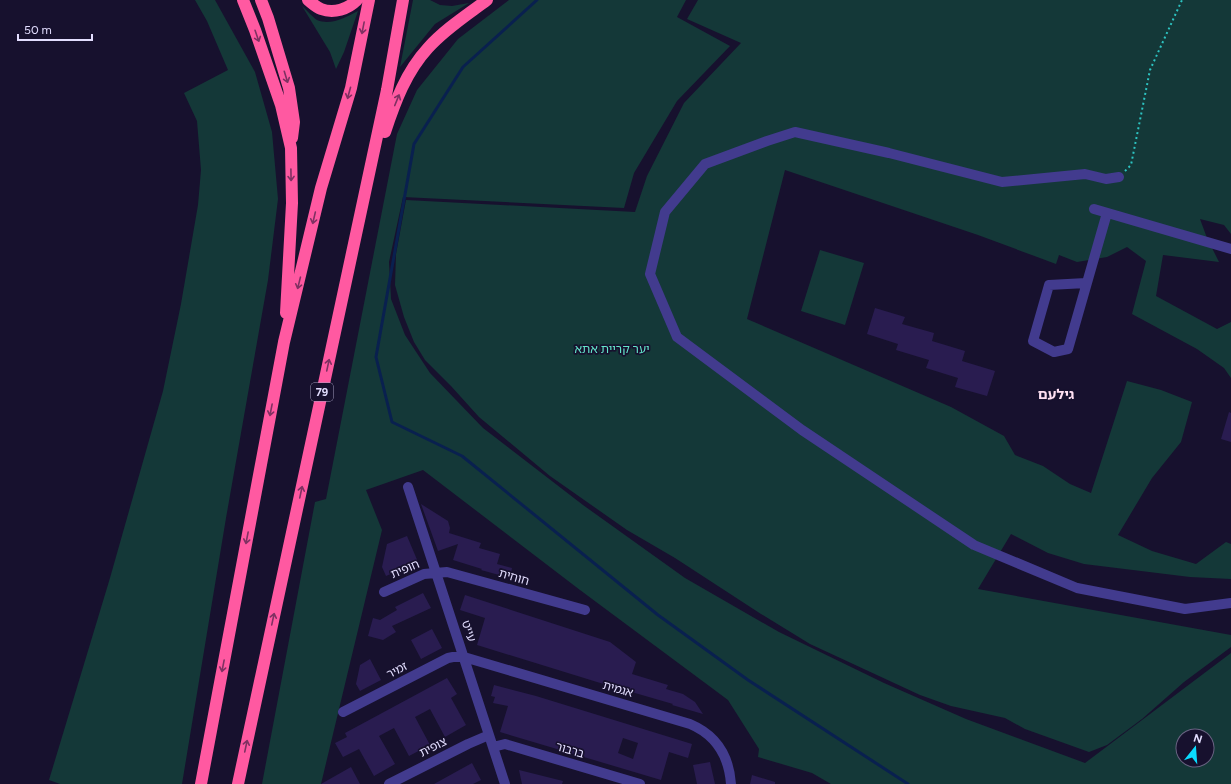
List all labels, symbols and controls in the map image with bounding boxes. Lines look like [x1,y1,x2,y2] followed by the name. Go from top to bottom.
[18,16,92,42] scale bar
[359,21,367,34] one-way arrow
[24,23,52,37] text: 50 m
[254,30,261,43] one-way arrow
[283,70,290,83] one-way arrow
[345,87,353,100] one-way arrow
[393,95,401,107] one-way arrow
[287,168,295,181] one-way arrow
[310,212,318,225] one-way arrow
[294,276,302,289] one-way arrow
[574,342,650,356] park label: יער קריית אתא
[324,358,332,371] one-way arrow
[311,383,333,401] road number: 79
[1038,386,1074,403] district label: גילעם
[267,403,275,416] one-way arrow
[297,486,305,499] one-way arrow
[243,531,251,544] one-way arrow
[388,557,422,581] street label: חופית
[497,566,531,588] street label: חוחית
[270,613,278,626] one-way arrow
[459,619,479,643] street label: עייט
[219,659,227,672] one-way arrow
[384,659,410,681] street label: זמיר
[601,678,635,700] street label: אגמית
[1175,728,1215,768] north arrow
[1192,731,1204,746] text: N
[417,734,449,760] street label: צופית
[554,739,586,761] street label: ברבור
[242,740,250,753] one-way arrow

